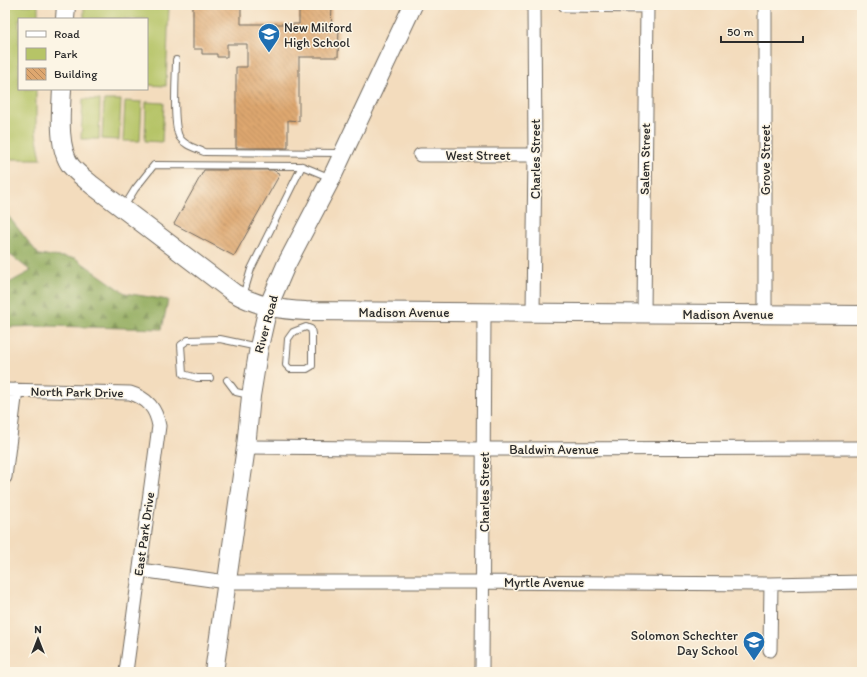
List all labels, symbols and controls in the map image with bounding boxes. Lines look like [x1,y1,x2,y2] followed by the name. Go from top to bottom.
[18,18,148,90] legend
[721,18,803,44] scale bar
[284,20,352,50] place label: New Milford High School
[256,21,282,54] school or university icon: New Milford High School
[727,25,753,39] text: 50 m
[54,27,80,41] text: Road
[54,47,78,61] text: Park
[54,67,98,81] text: Building
[528,119,543,199] street label: Charles Street
[637,123,653,195] street label: Salem Street
[758,125,773,195] street label: Grove Street
[445,148,511,163] street label: West Street
[251,293,281,355] street label: River Road
[359,305,449,320] street label: Madison Avenue
[683,307,773,322] street label: Madison Avenue
[30,384,124,400] street label: North Park Drive
[509,442,599,457] street label: Baldwin Avenue
[477,452,492,532] street label: Charles Street
[131,491,157,577] street label: East Park Drive
[504,575,584,590] street label: Myrtle Avenue
[18,619,58,659] north arrow
[34,623,42,636] text: N
[631,628,739,658] place label: Solomon Schechter Day School
[741,629,767,662] school or university icon: Solomon Schechter Day School

